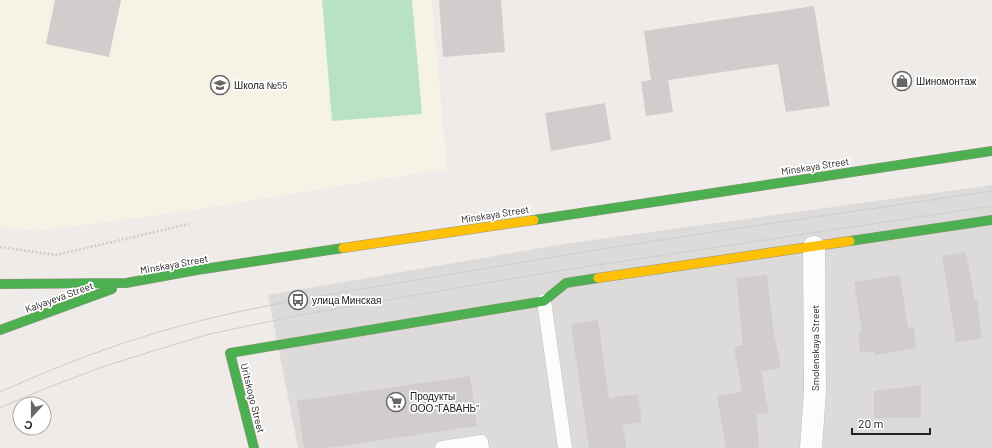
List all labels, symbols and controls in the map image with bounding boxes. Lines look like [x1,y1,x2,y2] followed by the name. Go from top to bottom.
[891,70,913,92] shop icon: Шиномонтаж
[209,74,231,96] school or university icon: Школа №55
[916,75,977,87] place label: Шиномонтаж
[234,79,287,91] place label: Школа №55
[780,155,850,177] street label: Minskaya Street
[460,203,530,225] street label: Minskaya Street
[139,252,209,276] street label: Minskaya Street
[23,279,95,315] street label: Kalyayeva Street
[287,289,309,311] bus stop icon: улица Минская
[312,294,382,306] place label: улица Минская
[809,305,821,391] street label: Smolenskaya Street
[239,362,268,434] street label: Uritskogo Street
[410,390,479,414] place label: Продукты ООО "ГАВАНЬ"
[385,391,407,413] supermarket icon: Продукты ООО "ГАВАНЬ"
[12,396,52,436] north arrow
[852,410,930,436] scale bar
[858,416,884,430] text: 20 m
[22,418,34,433] text: С

